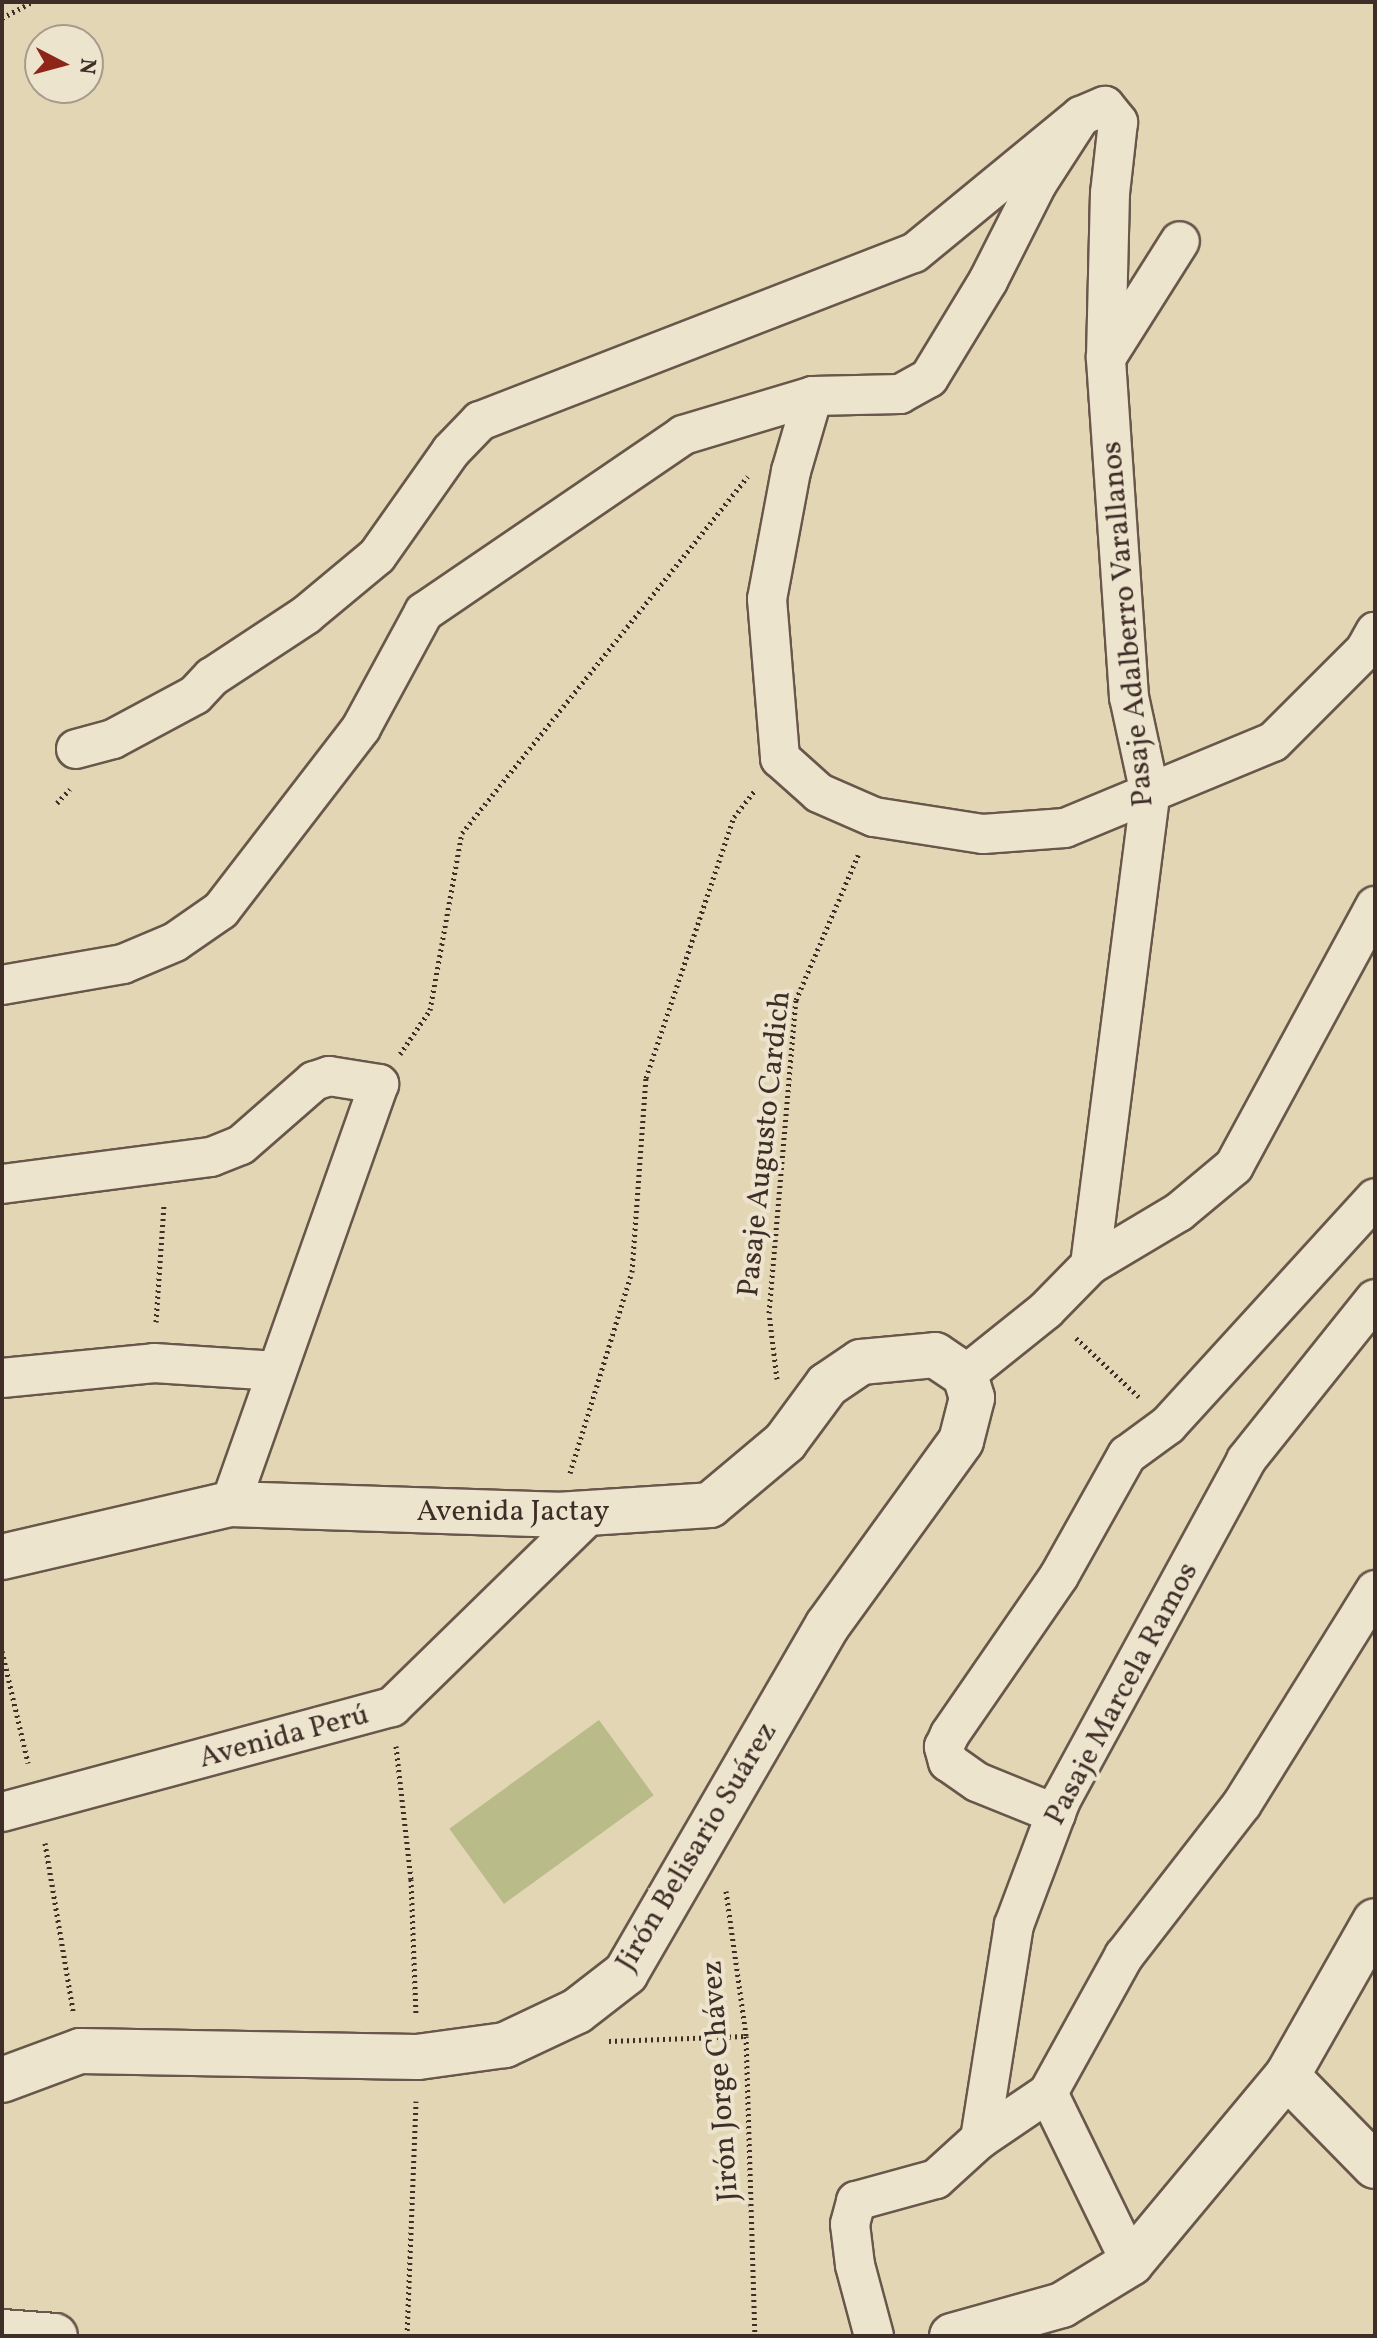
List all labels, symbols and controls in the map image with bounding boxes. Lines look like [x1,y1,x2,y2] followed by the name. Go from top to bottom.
[24,24,104,104] north arrow
[70,57,103,76] text: N
[1094,439,1162,809] street label: Pasaje Adalberro Varallanos
[731,989,799,1299] street label: Pasaje Augusto Cardich
[417,1494,609,1530] street label: Avenida Jactay
[1037,1556,1207,1832] street label: Pasaje Marcela Ramos
[195,1697,373,1777] street label: Avenida Perú
[608,1716,786,1978] street label: Jirón Belisario Suárez
[695,1959,747,2203] street label: Jirón Jorge Chávez

